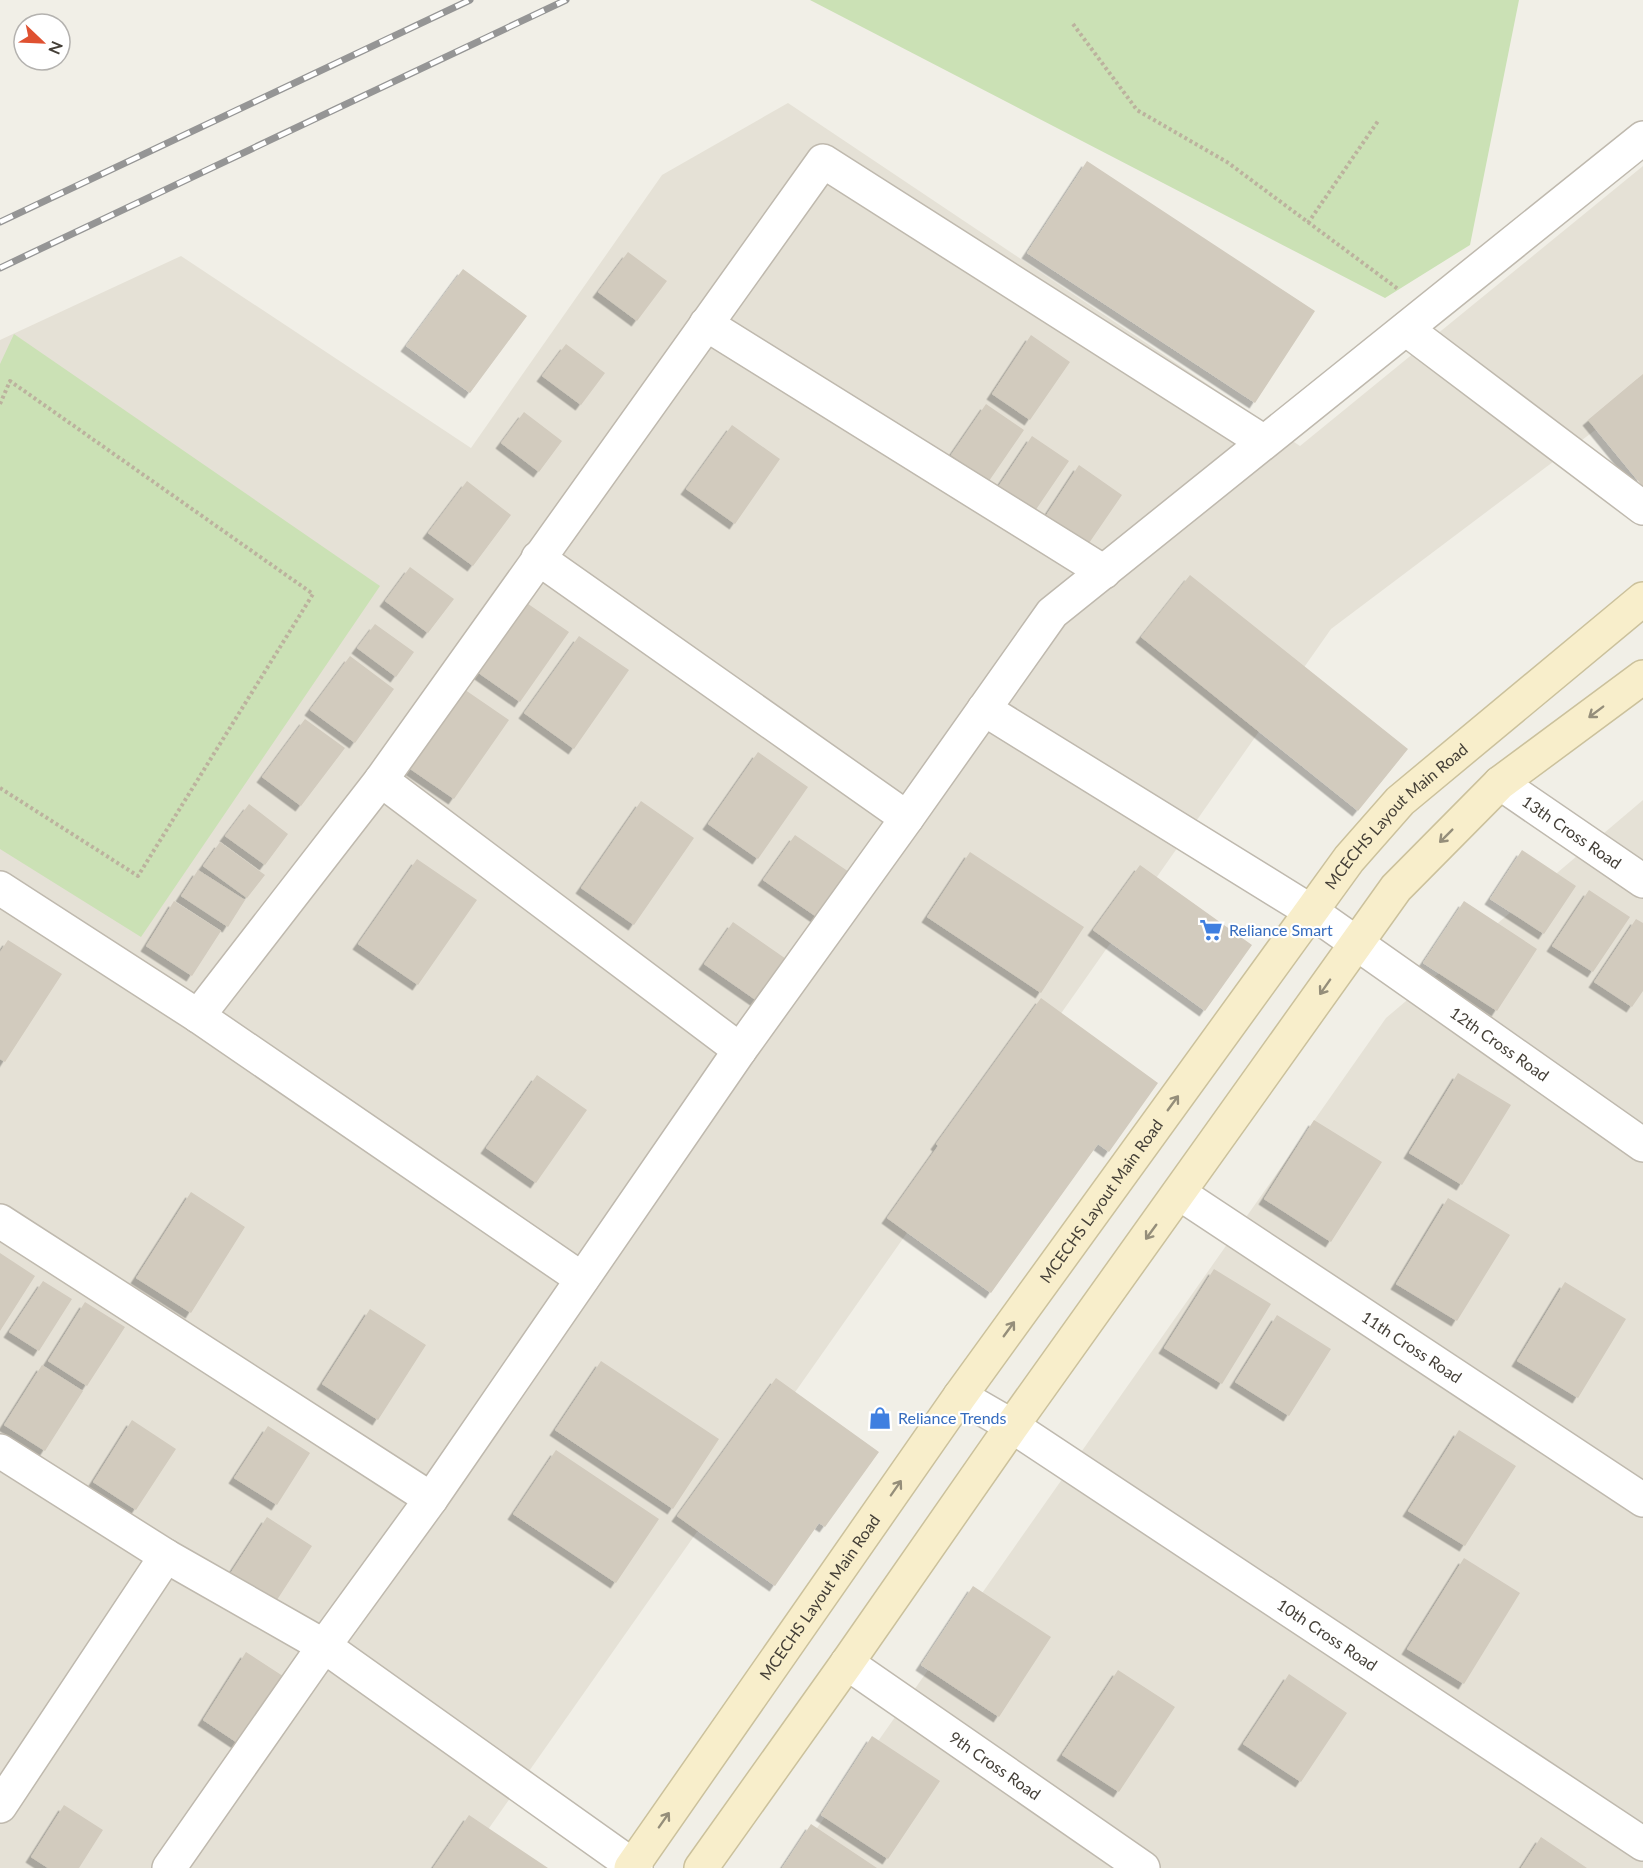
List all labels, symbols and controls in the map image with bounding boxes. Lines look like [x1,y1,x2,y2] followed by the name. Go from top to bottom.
[12,12,72,72] north arrow
[45,39,67,57] text: N
[1588,705,1604,718] one-way arrow
[1320,739,1471,893] street label: MCECHS Layout Main Road
[1519,791,1625,872] street label: 13th Cross Road
[1439,828,1453,843] one-way arrow
[1198,917,1224,943] supermarket icon: Reliance Smart
[1229,920,1333,939] place label: Reliance Smart
[1319,979,1331,995] one-way arrow
[1447,1002,1553,1085] street label: 12th Cross Road
[1167,1096,1179,1112] one-way arrow
[1035,1115,1166,1286] street label: MCECHS Layout Main Road
[1145,1224,1157,1240] one-way arrow
[1358,1307,1466,1386] street label: 11th Cross Road
[1003,1322,1015,1338] one-way arrow
[867,1405,893,1431] shop icon: Reliance Trends
[898,1408,1007,1427] place label: Reliance Trends
[890,1480,902,1497] one-way arrow
[755,1511,883,1683] street label: MCECHS Layout Main Road
[1274,1594,1381,1674] street label: 10th Cross Road
[946,1727,1045,1803] street label: 9th Cross Road
[658,1812,670,1829] one-way arrow

